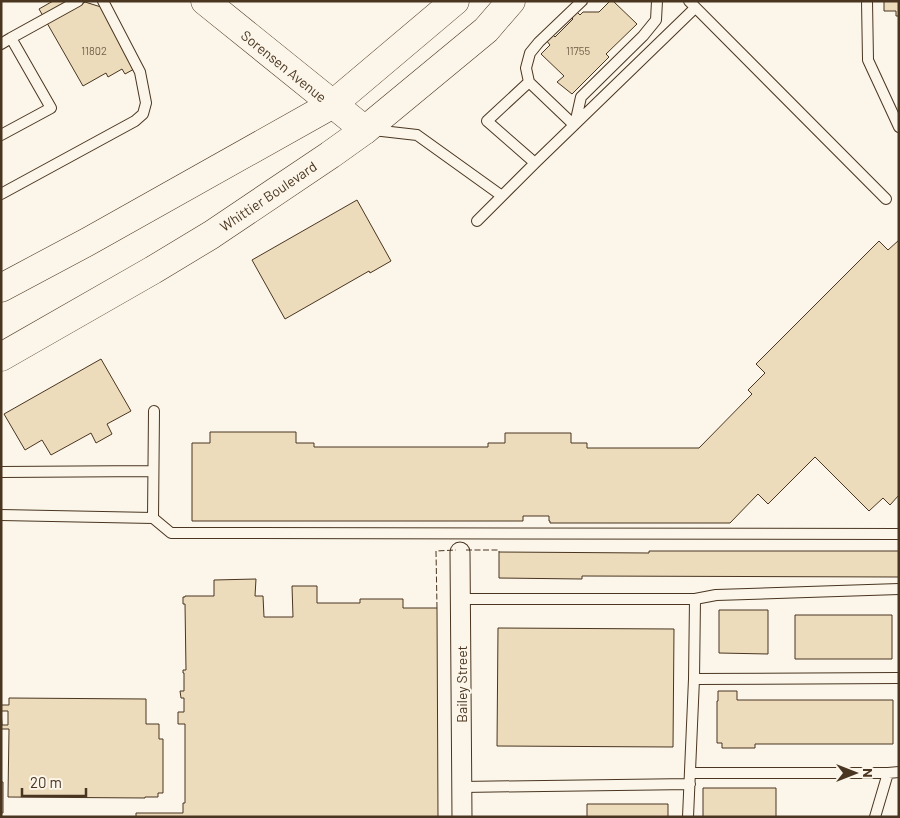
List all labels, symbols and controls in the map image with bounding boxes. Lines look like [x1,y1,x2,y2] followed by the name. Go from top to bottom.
[238,26,330,106] street label: Sorensen Avenue
[81,44,107,57] house number: 11802
[566,44,590,57] house number: 11755
[216,157,320,235] street label: Whittier Boulevard
[453,645,470,723] street label: Bailey Street
[830,748,880,798] north arrow
[22,766,86,798] scale bar
[860,768,877,778] text: N
[30,773,62,791] text: 20 m

